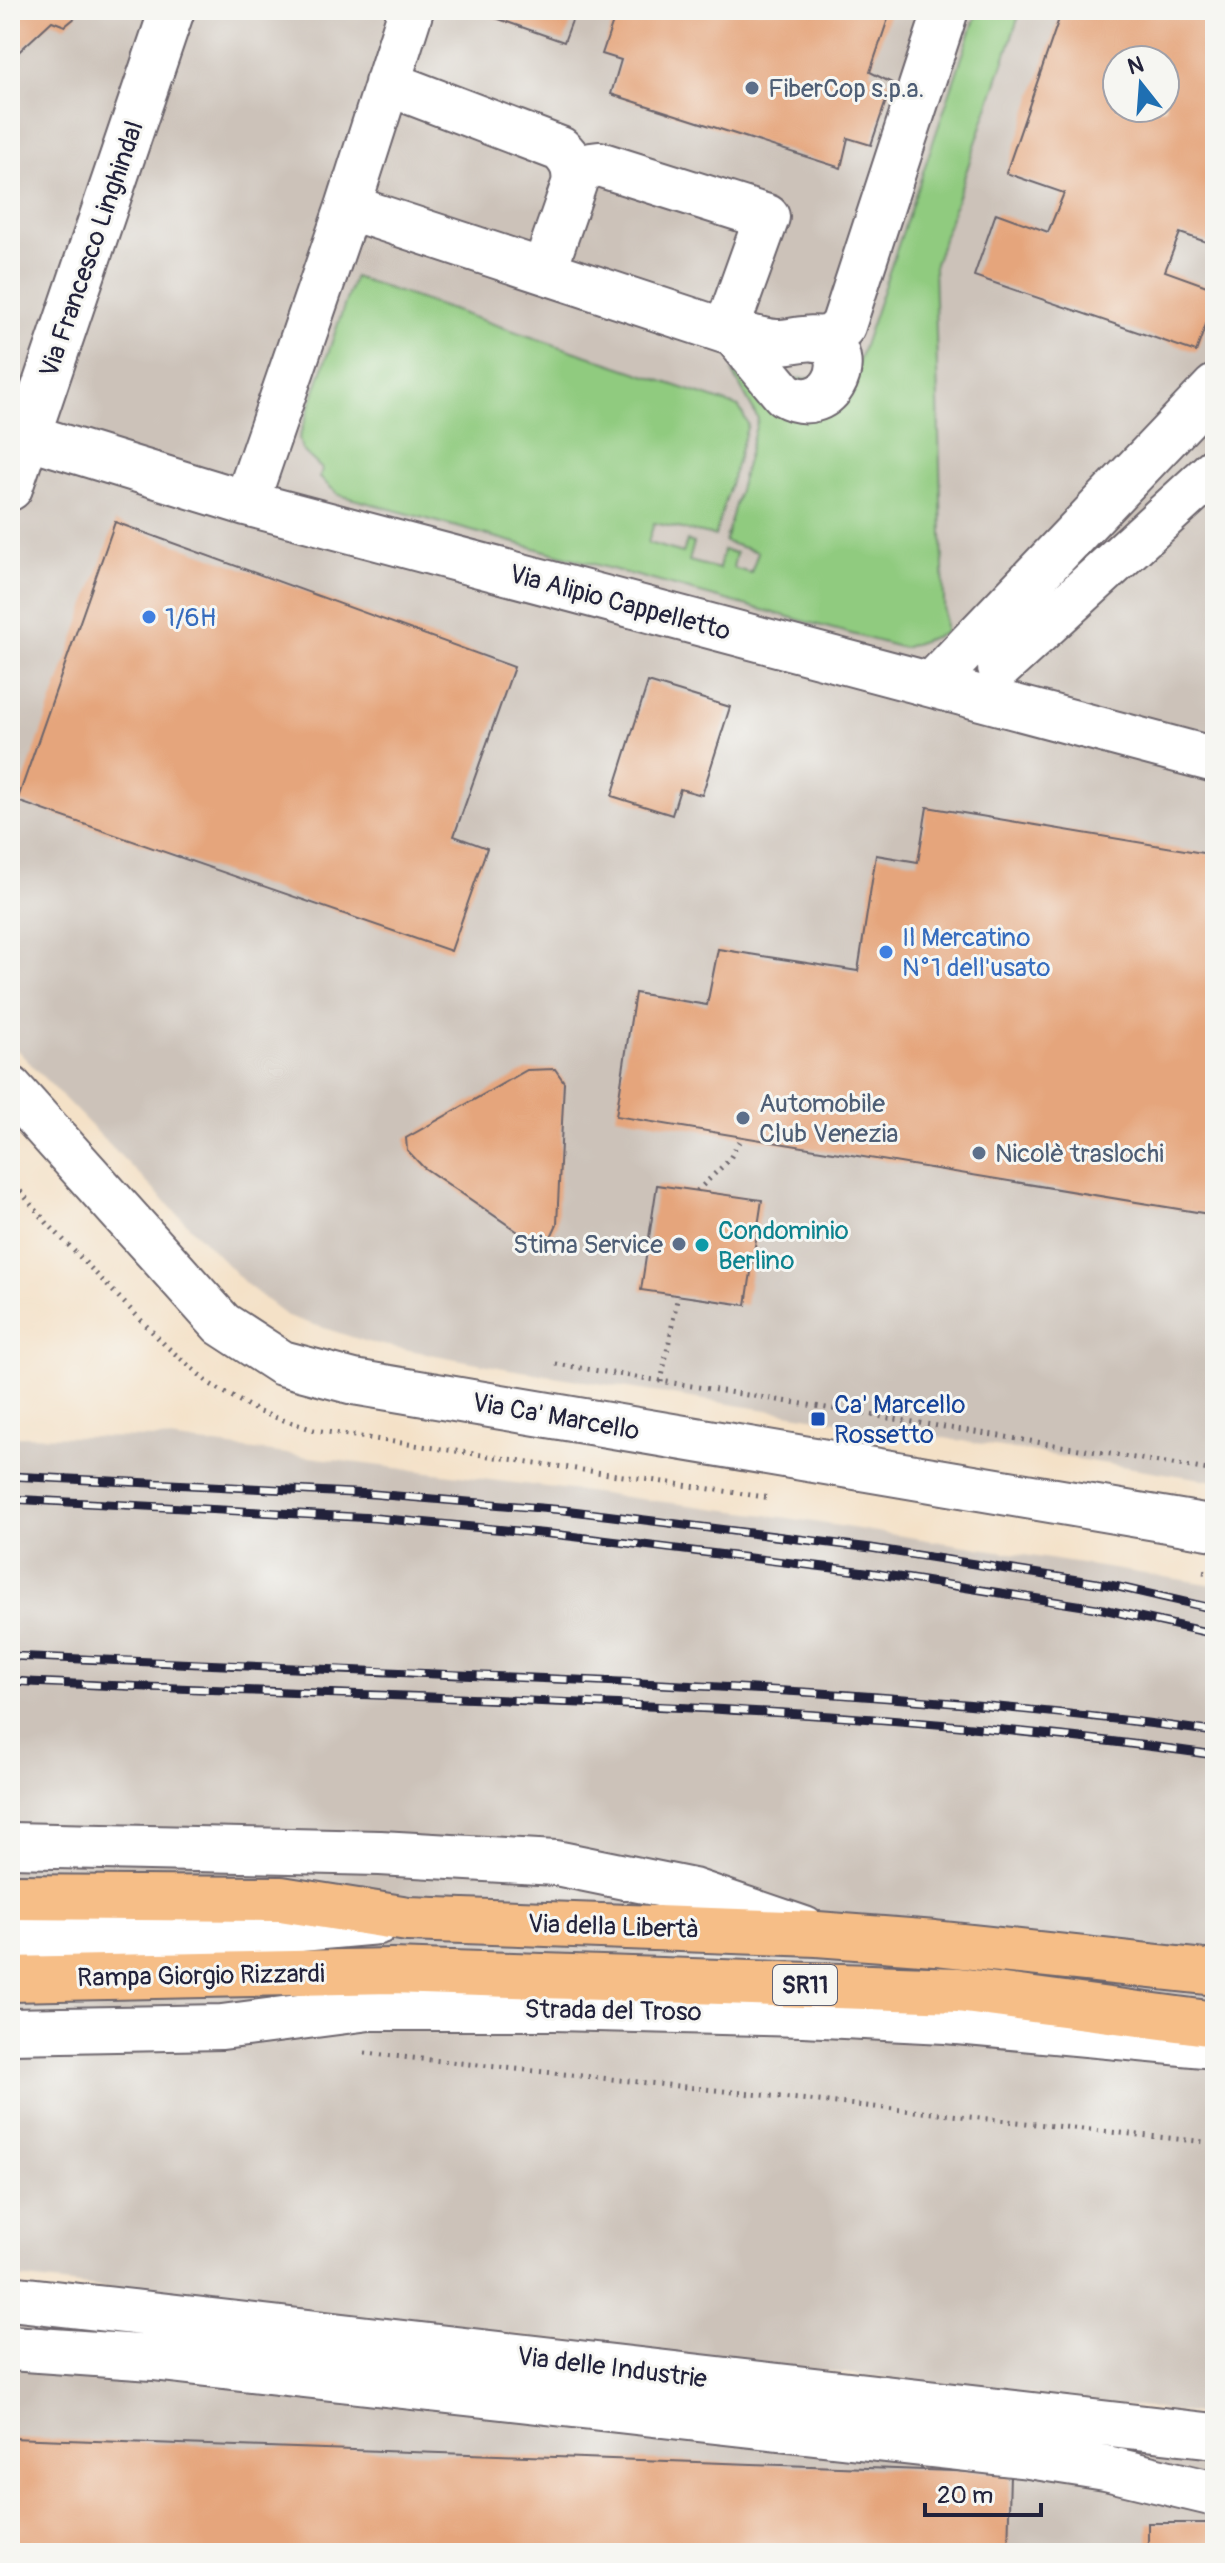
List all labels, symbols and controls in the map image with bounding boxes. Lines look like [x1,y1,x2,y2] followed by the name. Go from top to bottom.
[1101,44,1181,124] north arrow
[1124,50,1147,81] text: N
[768,73,924,105] place label: FiberCop s.p.a.
[743,79,761,97] marker: FiberCop s.p.a.
[33,117,151,382] street label: Via Francesco Linghindal
[506,558,734,648] street label: Via Alipio Cappelletto
[165,602,216,634] place label: 1/6H
[140,608,158,626] marker: 1/6H
[902,922,1051,984] place label: Il Mercatino N°1 dell'usato
[877,943,895,961] marker: Il Mercatino N°1 dell'usato
[759,1088,898,1150] place label: Automobile Club Venezia
[734,1109,752,1127] marker: Automobile Club Venezia
[995,1138,1164,1170] place label: Nicolè traslochi
[970,1144,988,1162] marker: Nicolè traslochi
[718,1215,849,1277] place label: Condominio Berlino
[513,1229,663,1261] place label: Stima Service
[670,1235,688,1253] marker: Stima Service
[693,1236,711,1254] marker: Condominio Berlino
[470,1387,642,1447] street label: Via Ca' Marcello
[834,1389,965,1451] place label: Ca' Marcello Rossetto
[809,1410,827,1428] marker: Ca' Marcello Rossetto
[527,1908,699,1946] street label: Via della Libertà
[77,1958,325,1994] street label: Rampa Giorgio Rizzardi
[773,1965,837,2005] road number: SR11
[524,1993,702,2029] street label: Strada del Troso
[515,2340,709,2396] street label: Via delle Industrie
[925,2467,1041,2517] scale bar
[937,2481,993,2510] text: 20 m

